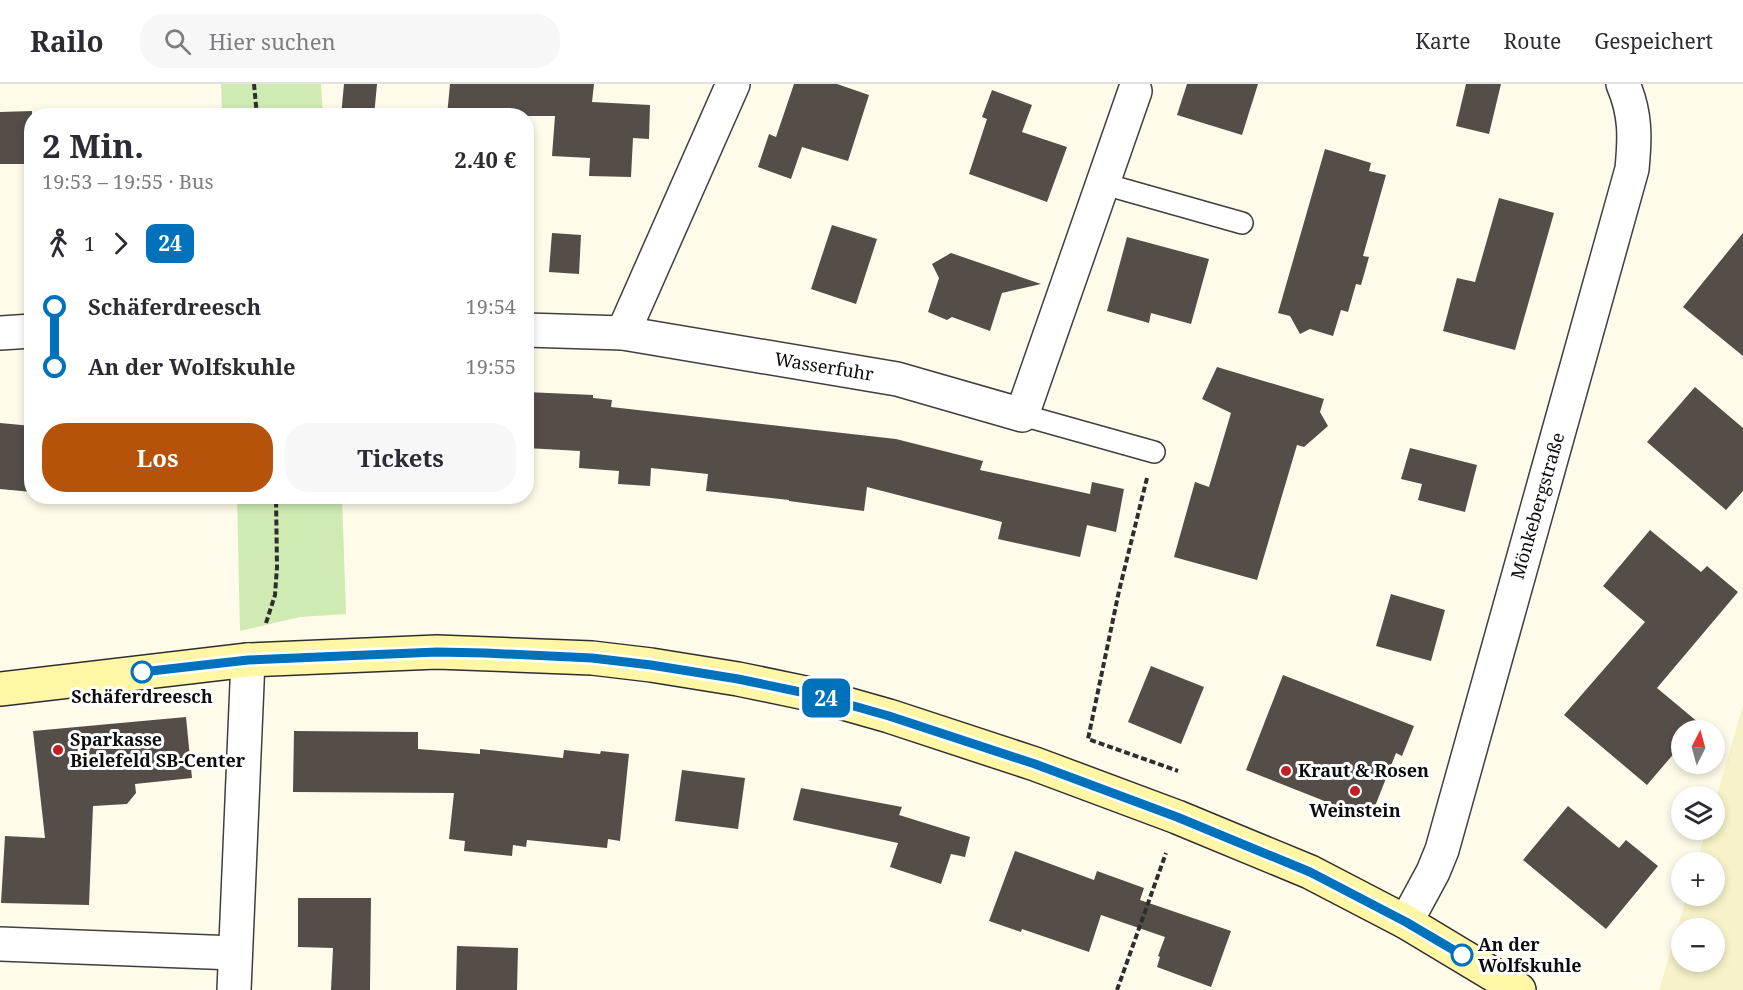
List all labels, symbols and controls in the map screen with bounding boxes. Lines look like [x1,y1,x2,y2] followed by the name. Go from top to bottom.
[140,14,560,68] search box
[30,22,104,60] text: Railo
[161,25,194,58] icon: search
[209,26,336,56] text: Hier suchen
[1415,27,1470,55] text: Karte
[1503,27,1561,55] text: Route
[1594,27,1713,55] text: Gespeichert
[42,123,144,168] text: 2 Min.
[454,144,516,174] text: 2.40 €
[42,168,213,195] text: 19:53 – 19:55 · Bus
[42,227,75,260] icon: walk
[104,227,137,260] icon: forward
[158,229,182,257] text: 24
[84,230,95,257] text: 1
[88,291,261,321] text: Schäferdreesch
[466,293,516,320] text: 19:54
[773,346,876,386] street label: Wasserfuhr
[88,351,296,381] text: An der Wolfskuhle
[466,353,516,380] text: 19:55
[42,423,273,492] button: Los
[285,423,516,492] button: Tickets
[1505,430,1569,582] street label: Mönkebergstraße
[131,661,153,683] marker: Schäferdreesch
[799,678,853,718] line badge: 24
[71,684,213,708] place label: Schäferdreesch
[814,684,838,712] text: 24
[1671,720,1725,774] north arrow
[1671,720,1725,972] map controls
[70,727,246,772] place label: Sparkasse Bielefeld SB-Center
[51,743,65,757] marker: Sparkasse Bielefeld SB-Center
[1298,758,1429,782] place label: Kraut & Rosen
[1279,764,1293,778] marker: Kraut & Rosen
[1348,784,1362,798] marker: Weinstein
[1671,786,1725,840] button: layers
[1309,798,1401,822] place label: Weinstein
[1671,852,1725,906] button: +
[1671,918,1725,972] button: −
[1478,932,1582,977] place label: An der Wolfskuhle
[1451,944,1473,966] marker: An der Wolfskuhle

